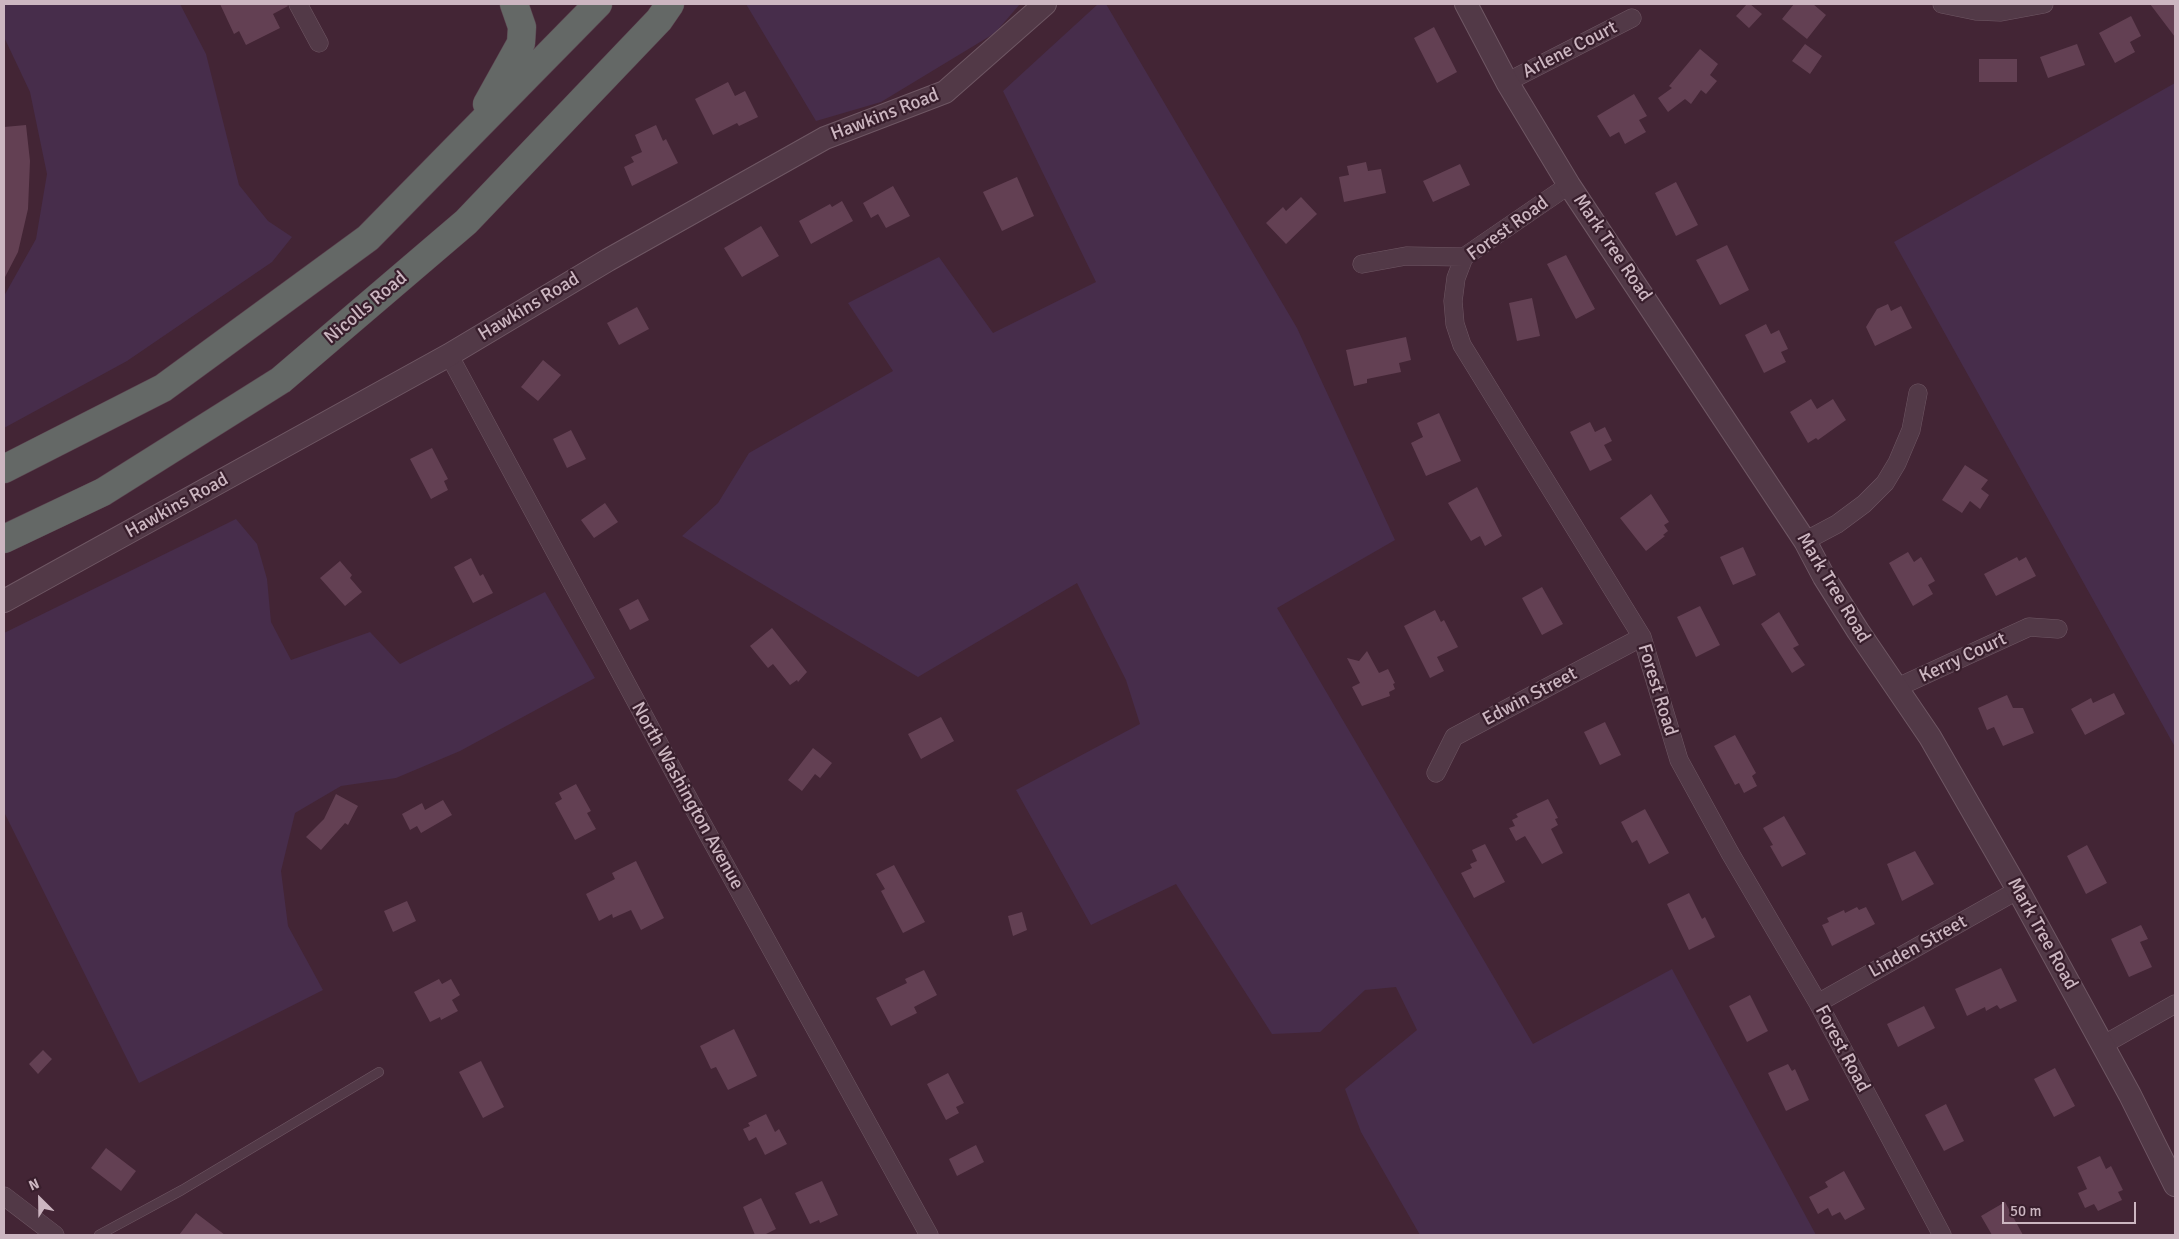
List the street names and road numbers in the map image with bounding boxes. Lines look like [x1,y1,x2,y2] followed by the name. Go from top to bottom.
[1519,16,1621,84] street label: Arlene Court
[828,84,942,146] street label: Hawkins Road
[1568,190,1656,306] street label: Mark Tree Road
[1463,192,1553,266] street label: Forest Road
[320,267,412,349] street label: Nicolls Road
[474,268,584,346] street label: Hawkins Road
[122,468,232,544] street label: Hawkins Road
[1791,529,1875,647] street label: Mark Tree Road
[1916,628,2010,688] street label: Kerry Court
[1632,641,1682,739] street label: Forest Road
[1479,663,1581,731] street label: Edwin Street
[626,698,748,894] street label: North Washington Avenue
[2002,874,2082,994] street label: Mark Tree Road
[1865,911,1971,983] street label: Linden Street
[1810,1002,1874,1096] street label: Forest Road

